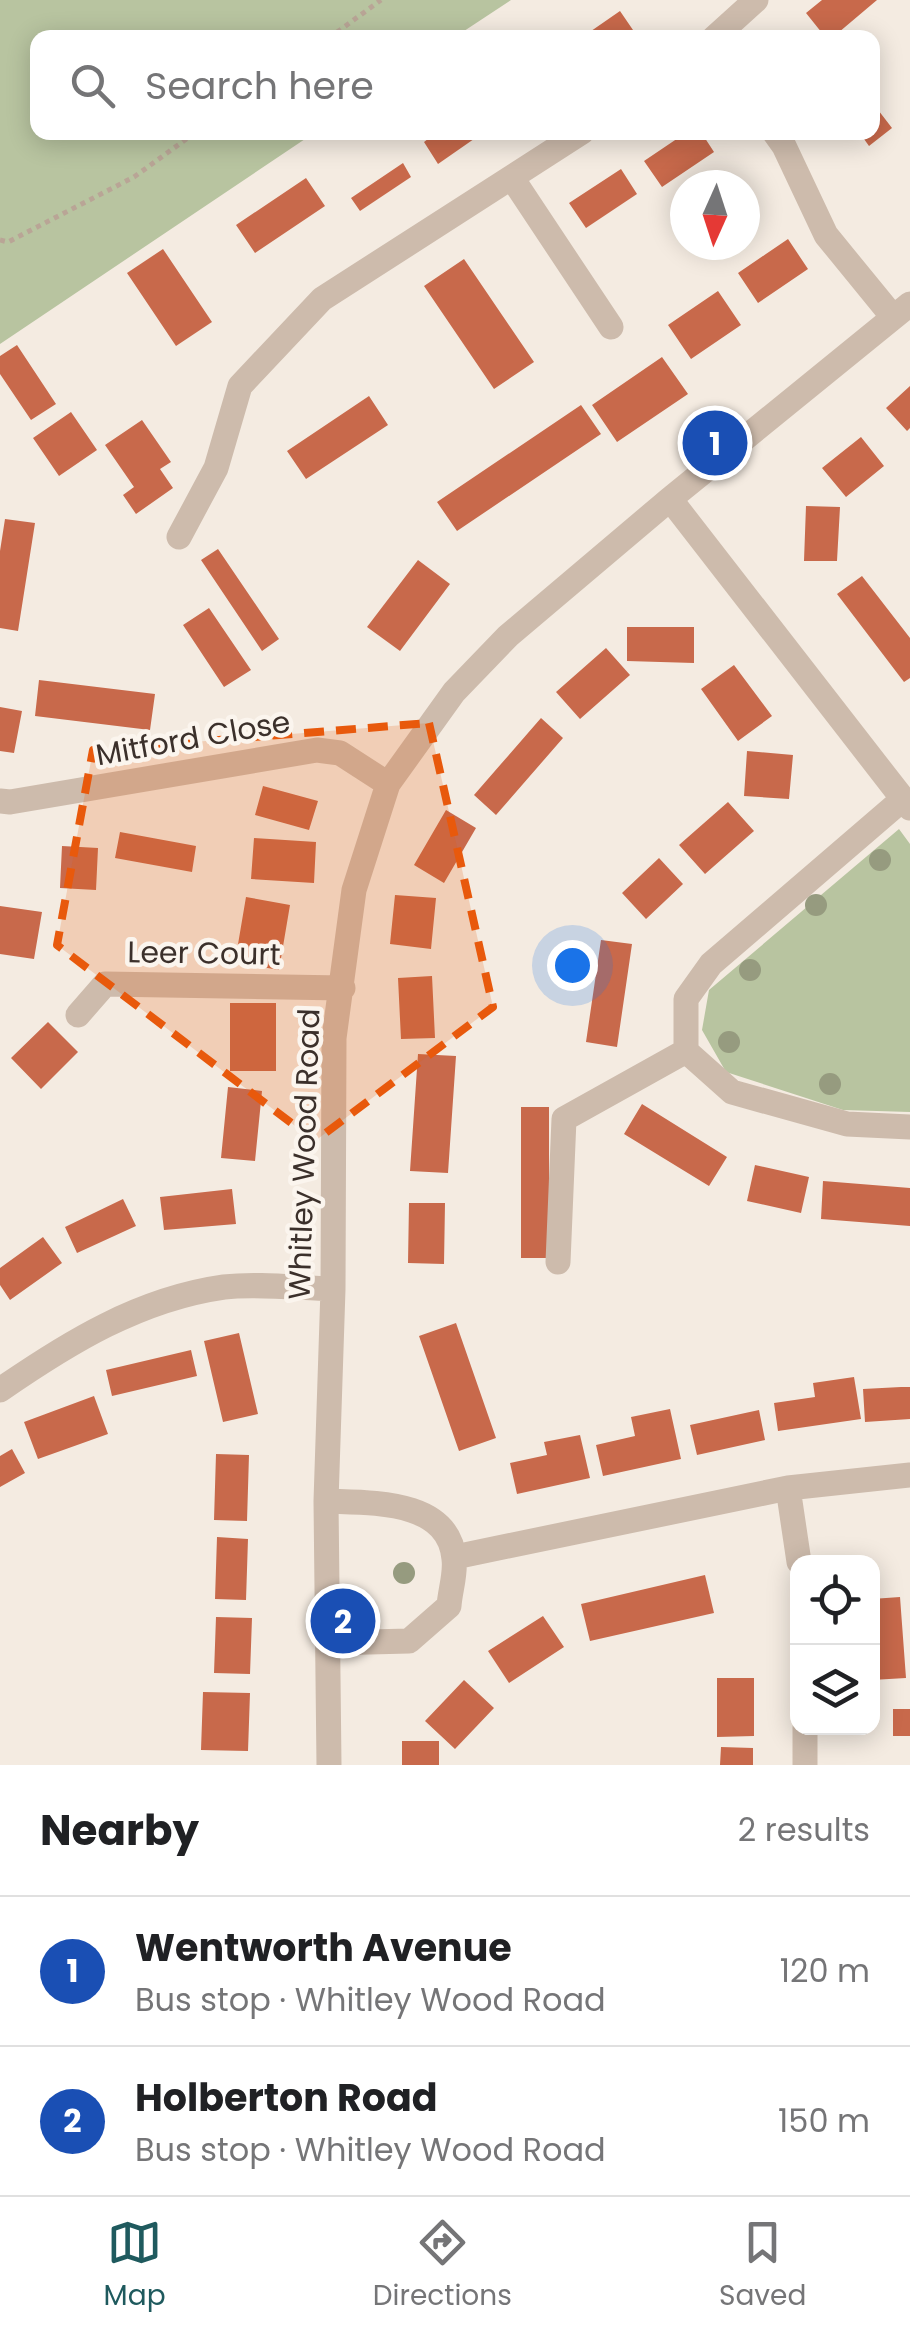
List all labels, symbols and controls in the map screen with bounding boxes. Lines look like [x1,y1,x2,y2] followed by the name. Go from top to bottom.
[30,30,880,140] search box
[65,58,120,113] icon: search
[145,59,374,112] text: Search here
[670,170,760,260] north arrow
[682,406,748,480] pin: 1
[92,700,294,776] street label: Mitford Close
[127,930,281,976] street label: Leer Court
[547,940,598,991] your location
[277,1008,331,1300] street label: Whitley Wood Road
[790,1555,880,1735] map controls
[790,1555,880,1645] button: locate
[310,1584,376,1658] pin: 2
[790,1645,880,1735] button: layers
[40,1801,199,1860] text: Nearby
[738,1807,870,1852] text: 2 results
[135,1921,512,1974] text: Wentworth Avenue
[66,1948,79,1993] text: 1
[780,1948,870,1993] text: 120 m
[135,1977,606,2022] text: Bus stop · Whitley Wood Road
[135,2071,438,2124] text: Holberton Road
[63,2098,82,2143] text: 2
[778,2098,870,2143] text: 150 m
[135,2127,606,2172] text: Bus stop · Whitley Wood Road
[104,2215,166,2317] tab: Map
[373,2215,512,2317] tab: Directions
[719,2215,806,2317] tab: Saved

